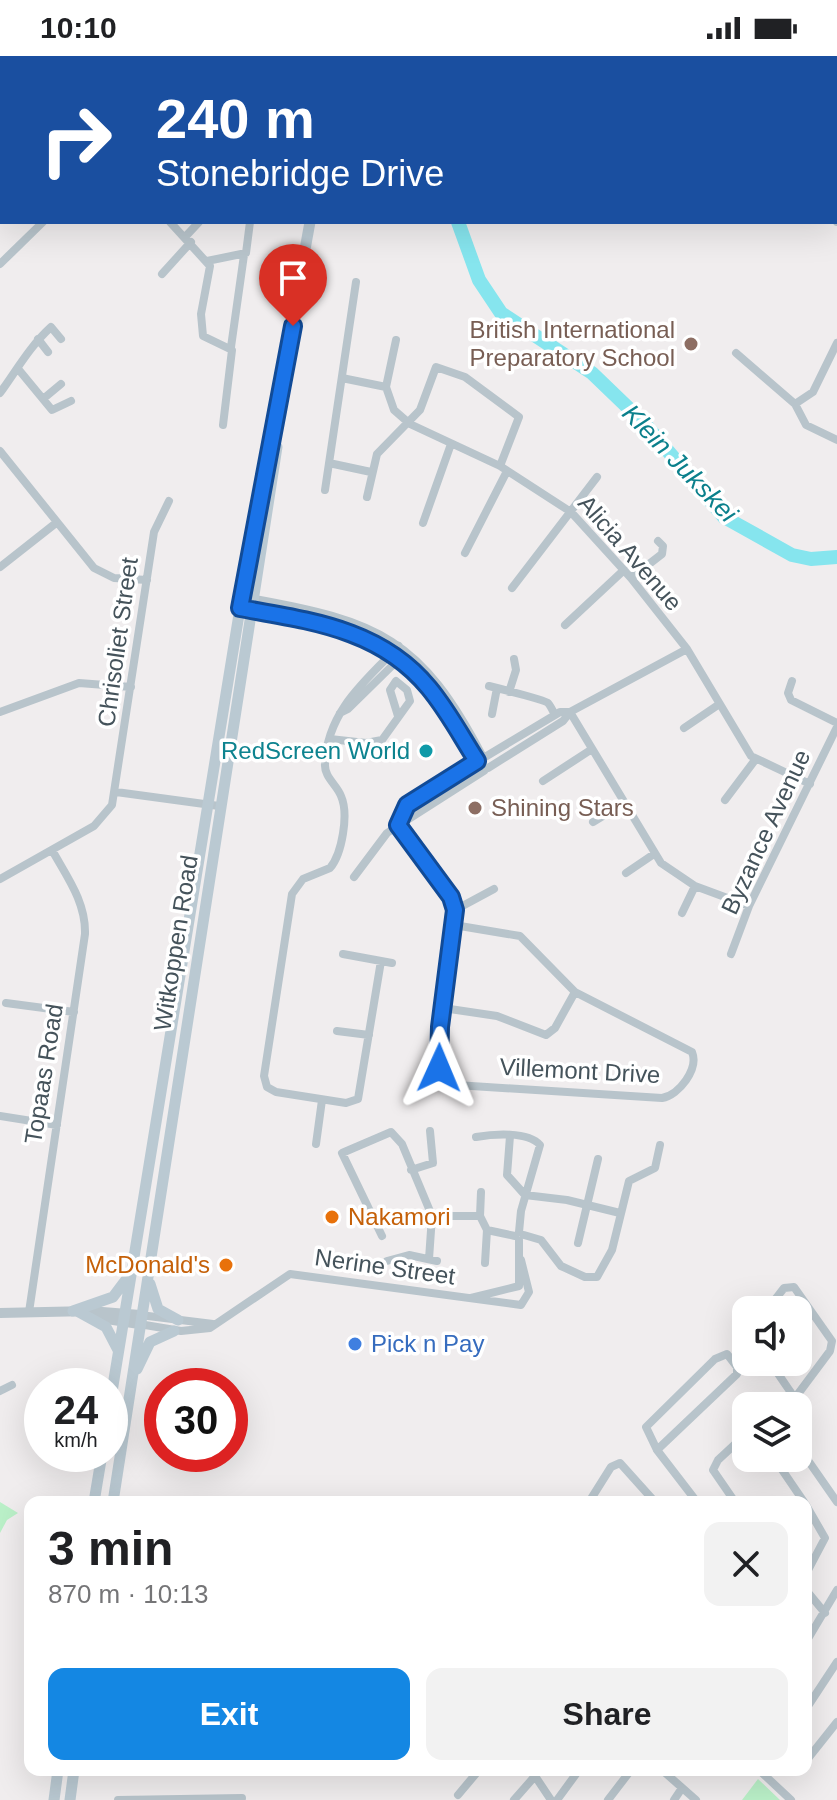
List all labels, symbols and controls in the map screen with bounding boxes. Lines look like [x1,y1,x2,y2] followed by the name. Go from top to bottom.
[40,11,117,44] text: 10:10
[156,87,315,150] text: 240 m
[24,88,128,192] icon: right
[156,153,444,194] text: Stonebridge Drive
[259,244,327,326] pin
[271,256,315,300] icon: arrive
[470,316,675,371] place label: British International Preparatory School
[682,335,700,353] marker: British International Preparatory School
[617,398,744,529] water label: Klein Jukskei
[573,490,688,616] street label: Alicia Avenue
[92,555,143,728] street label: Chrisoliet Street
[221,737,410,764] place label: RedScreen World
[417,742,435,760] marker: RedScreen World
[716,745,815,918] street label: Byzance Avenue
[491,794,634,821] place label: Shining Stars
[466,799,484,817] marker: Shining Stars
[148,853,203,1033] street label: Witkoppen Road
[19,1002,68,1146] street label: Topaas Road
[397,1026,481,1110] position arrow
[499,1053,661,1088] street label: Villemont Drive
[348,1203,451,1230] place label: Nakamori
[323,1208,341,1226] marker: Nakamori
[313,1243,457,1290] street label: Nerine Street
[85,1251,210,1278] place label: McDonald's
[217,1256,235,1274] marker: McDonald's
[732,1296,812,1472] map controls
[732,1296,812,1376] button: sound
[371,1330,484,1357] place label: Pick n Pay
[346,1335,364,1353] marker: Pick n Pay
[144,1368,248,1472] speed limit sign: 30
[54,1388,98,1432] text: 24
[732,1392,812,1472] button: layers
[54,1429,98,1451] text: km/h
[48,1522,173,1575] text: 3 min
[704,1522,788,1606] button: close
[48,1579,208,1609] text: 870 m · 10:13
[48,1668,410,1760] button: Exit
[426,1668,788,1760] button: Share

